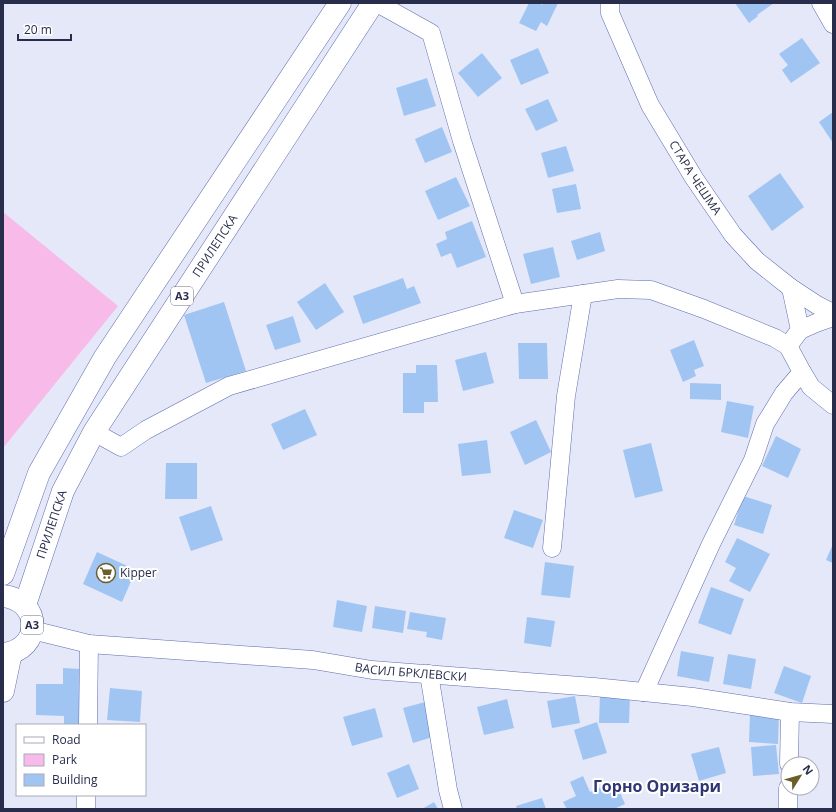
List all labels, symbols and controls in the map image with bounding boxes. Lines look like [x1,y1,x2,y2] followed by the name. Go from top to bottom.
[18,16,71,42] scale bar
[24,21,52,38] text: 20 m
[665,137,726,218] street label: СТАРА ЧЕШМА
[188,211,242,280] street label: ПРИЛЕПСКА
[171,287,193,305] road number: A3
[32,487,71,561] street label: ПРИЛЕПСКА
[95,562,117,584] supermarket icon: Kipper
[120,564,157,581] place label: Kipper
[21,616,43,634] road number: A3
[354,658,467,685] street label: ВАСИЛ БРКЛЕВСКИ
[16,724,146,796] legend
[52,731,81,748] text: Road
[52,751,78,768] text: Park
[780,756,820,796] north arrow
[800,762,817,778] text: N
[52,771,98,788] text: Building
[593,775,721,797] district label: Горно Оризари

